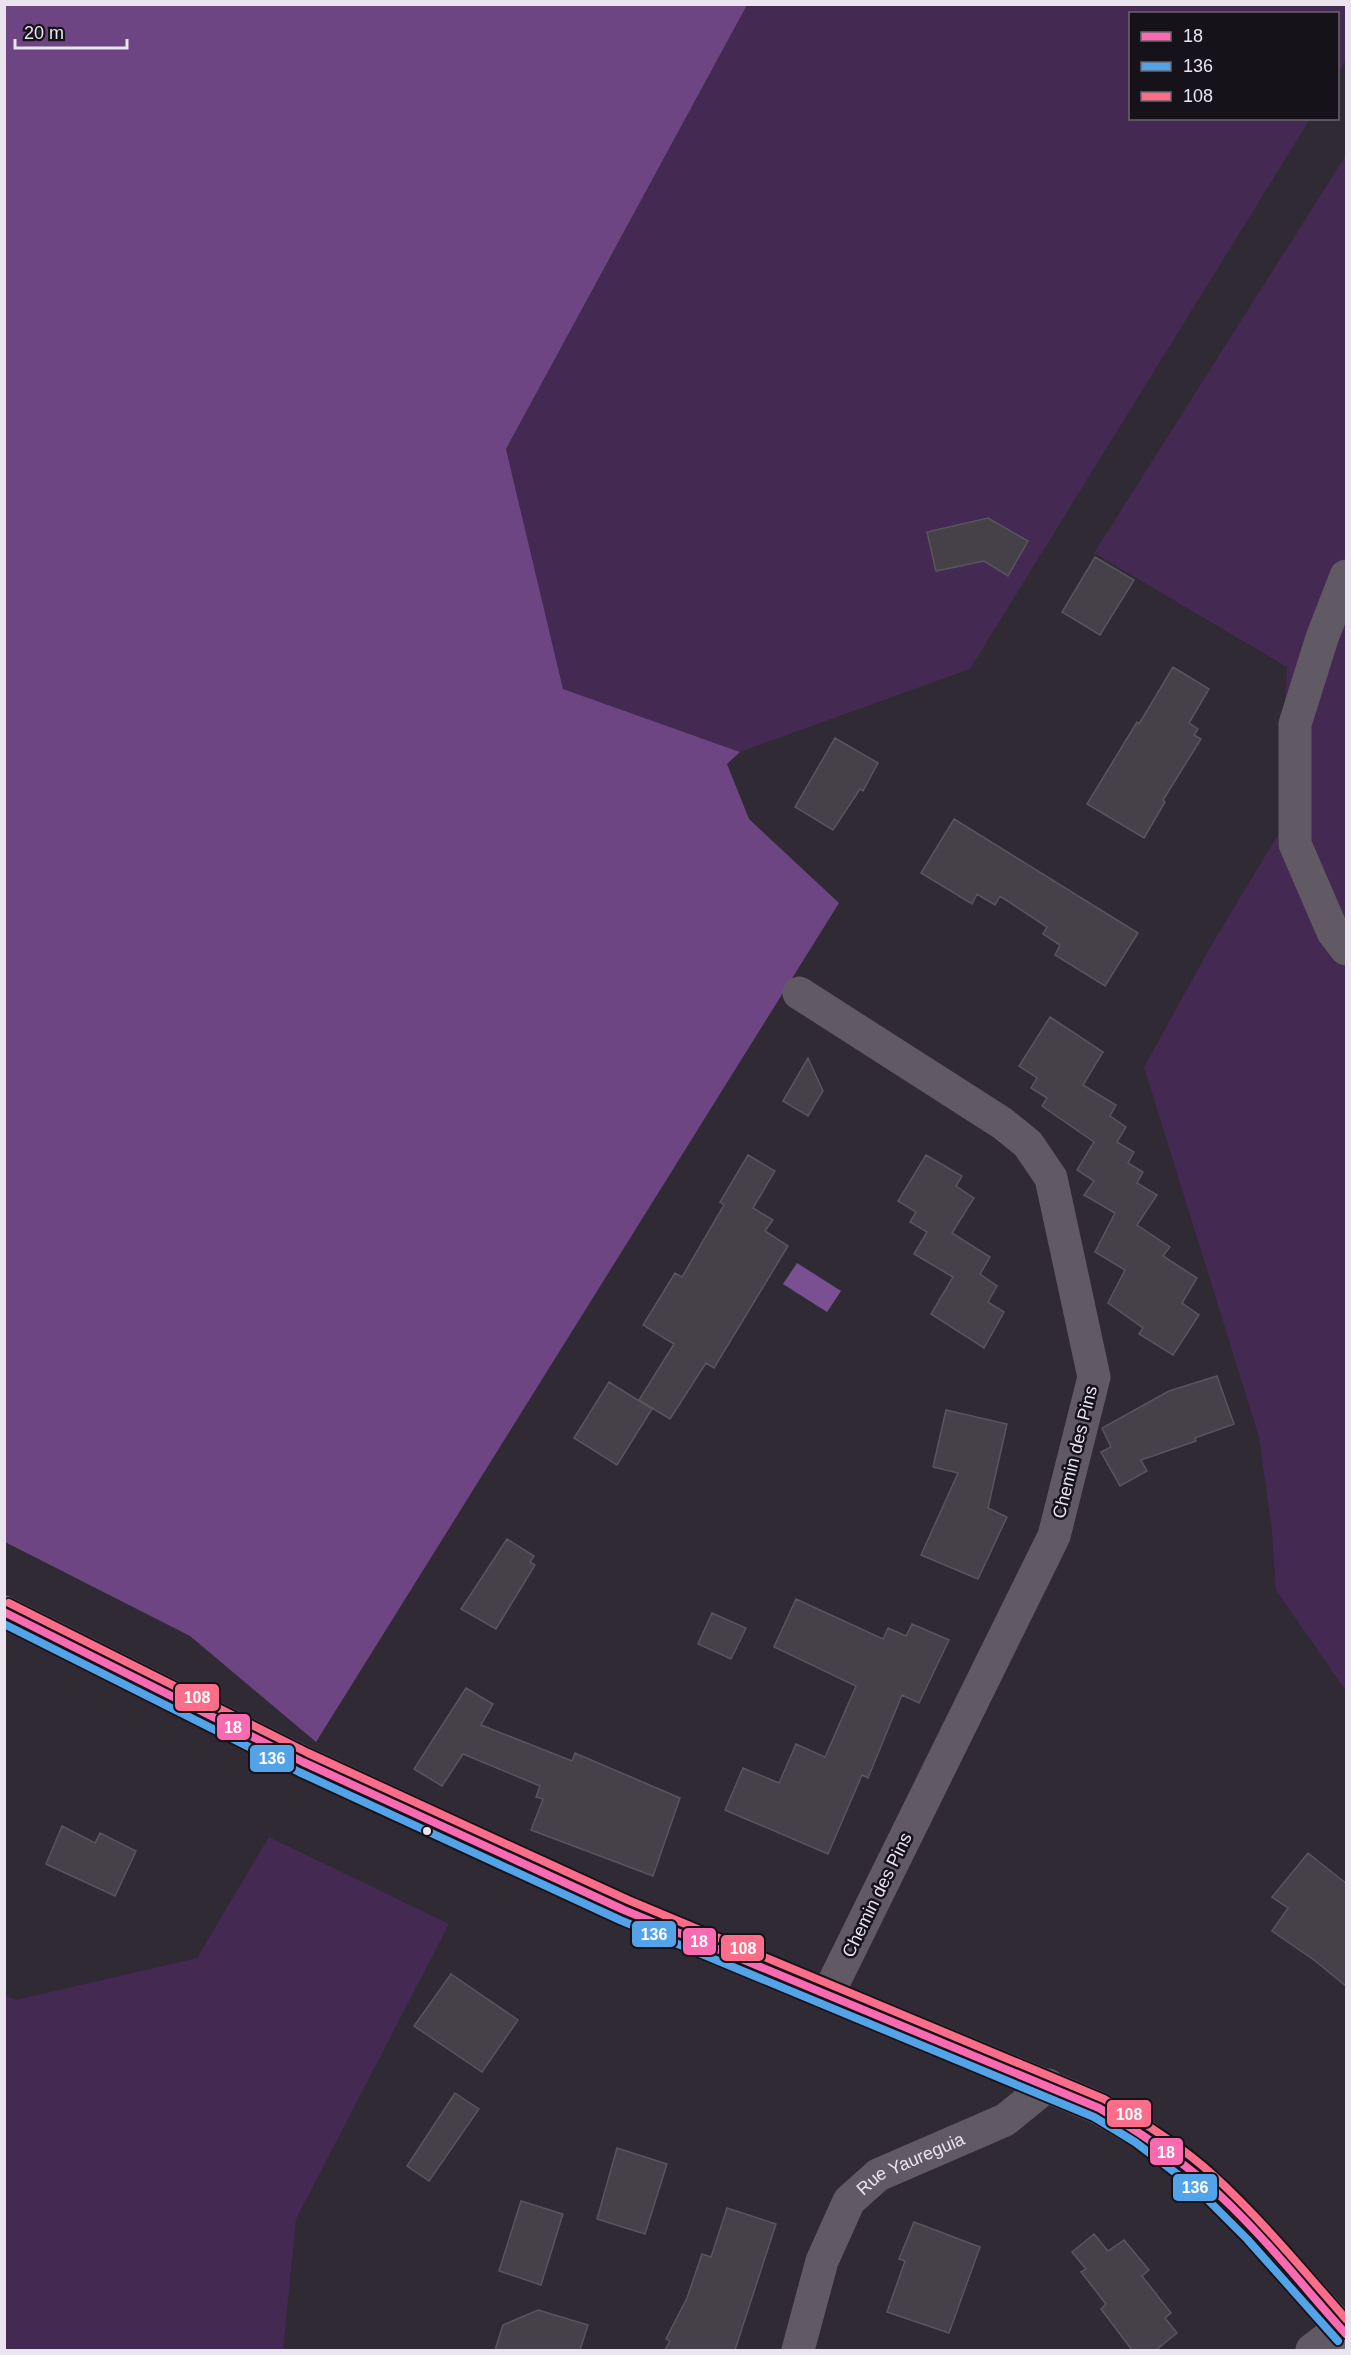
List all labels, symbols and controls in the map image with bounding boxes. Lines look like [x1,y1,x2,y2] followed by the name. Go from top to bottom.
[15,12,128,50] scale bar
[1129,12,1339,120] legend
[24,23,64,43] text: 20 m
[1183,26,1203,46] text: 18
[1183,56,1213,76] text: 136
[1183,86,1213,106] text: 108
[1049,1384,1101,1520] street label: Chemin des Pins
[174,1683,220,1712] line badge: 108
[184,1689,210,1706] text: 108
[216,1713,251,1741] line badge: 18
[224,1719,242,1736] text: 18
[249,1744,295,1773] line badge: 136
[259,1750,285,1767] text: 136
[421,1825,433,1837] unlabelled marker
[838,1829,916,1961] street label: Chemin des Pins
[631,1920,677,1948] line badge: 136
[641,1926,667,1943] text: 136
[682,1927,717,1956] line badge: 18
[690,1933,708,1950] text: 18
[720,1934,765,1962] line badge: 108
[730,1940,756,1957] text: 108
[1106,2099,1152,2128] line badge: 108
[1116,2106,1142,2123] text: 108
[853,2128,969,2199] street label: Rue Yaureguia
[1149,2137,1184,2166] line badge: 18
[1157,2144,1175,2161] text: 18
[1172,2173,1218,2202] line badge: 136
[1182,2179,1208,2196] text: 136

